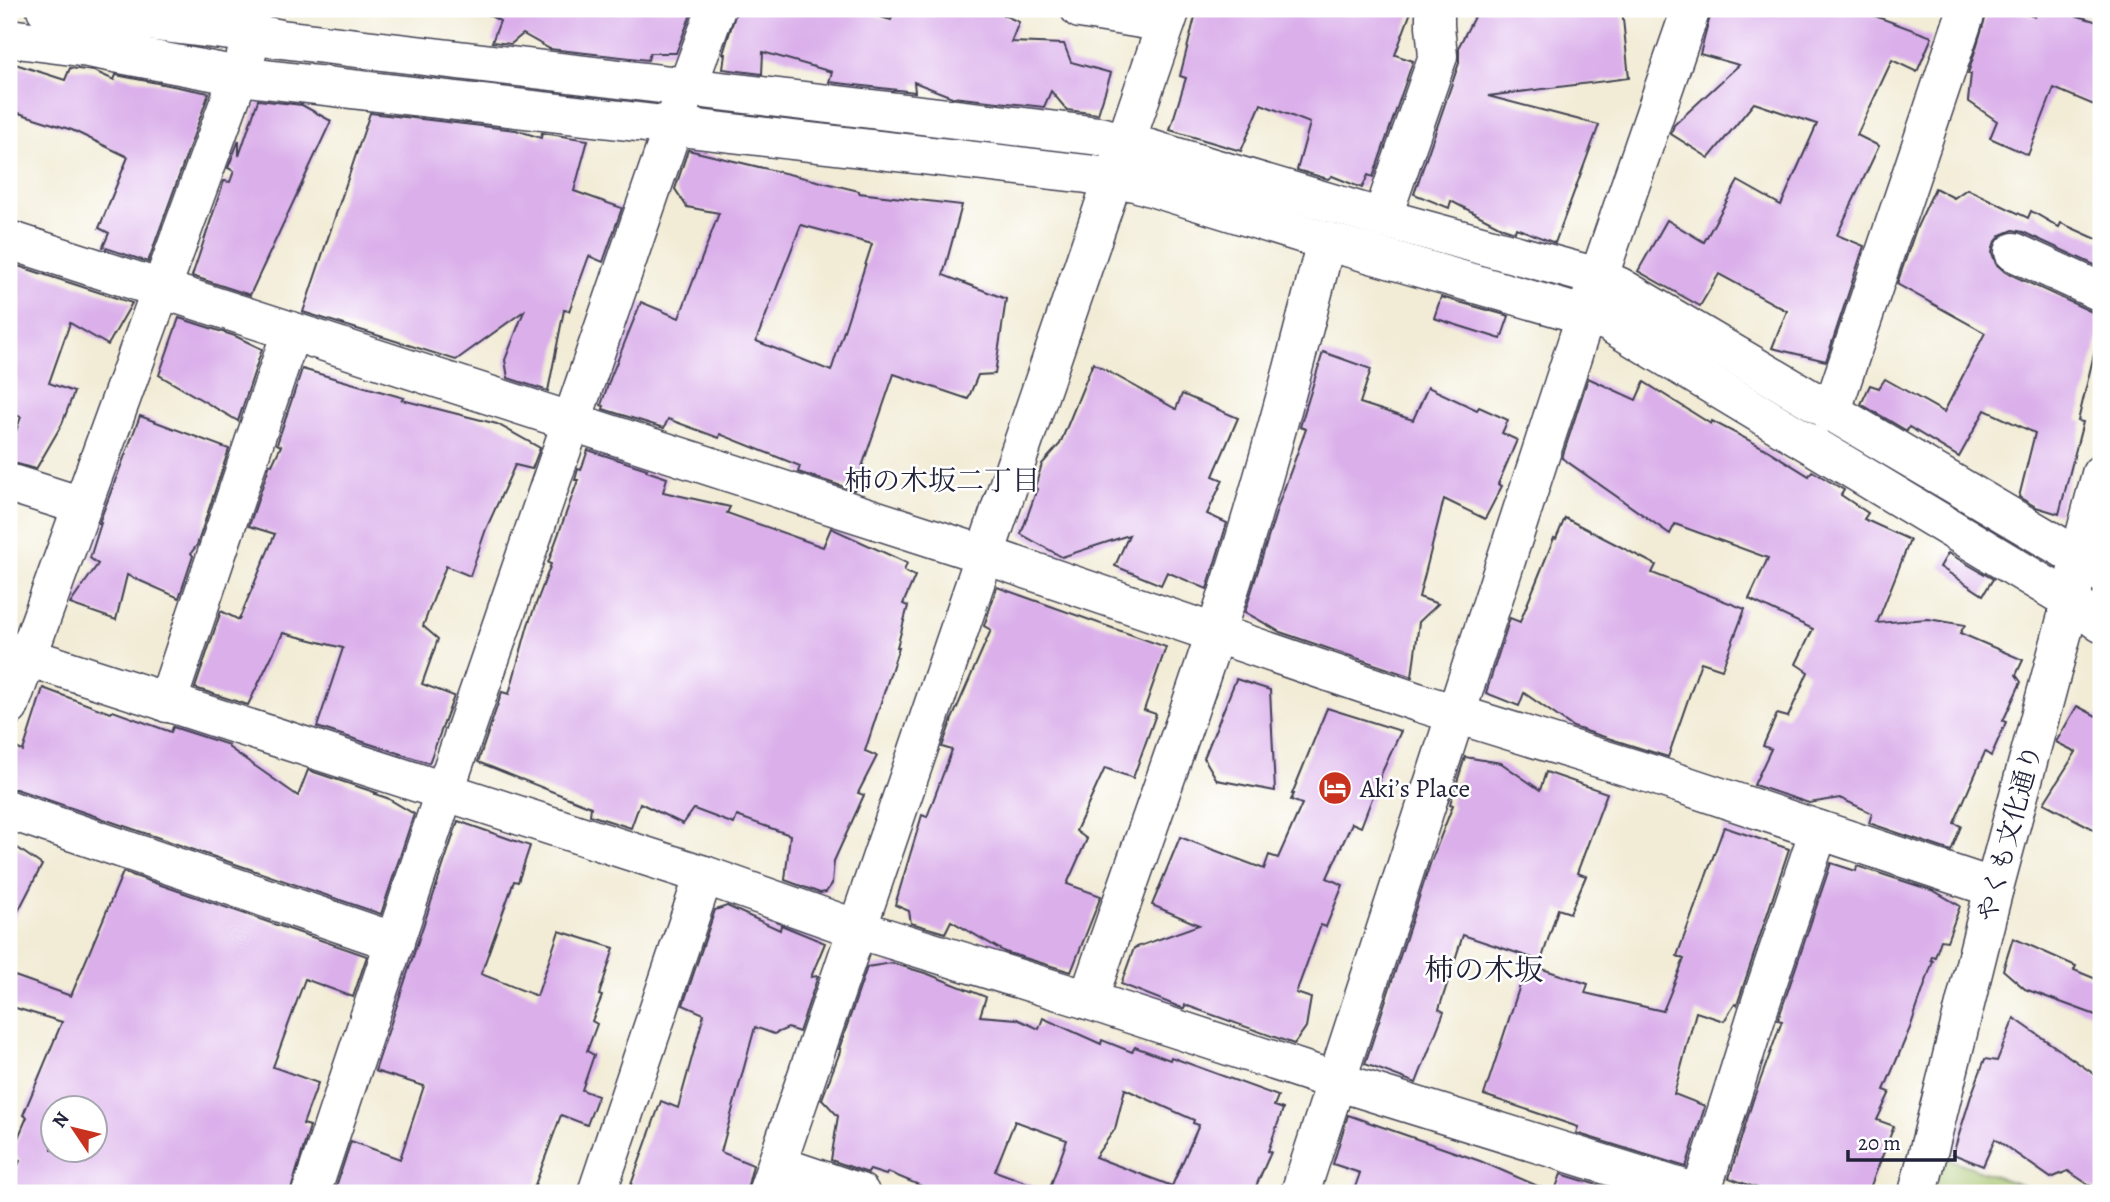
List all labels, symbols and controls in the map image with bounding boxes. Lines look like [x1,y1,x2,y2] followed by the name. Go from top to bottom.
[844,462,1040,500] district label: 柿の木坂二丁目
[1969,741,2050,926] street label: やくも文化通り
[1316,769,1354,807] hotel icon: Aki’s Place
[1359,771,1470,806] place label: Aki’s Place
[1424,950,1544,990] district label: 柿の木坂
[38,1094,108,1164] north arrow
[46,1107,76,1133] text: N
[1848,1118,1954,1162] scale bar
[1858,1129,1901,1157] text: 20 m

